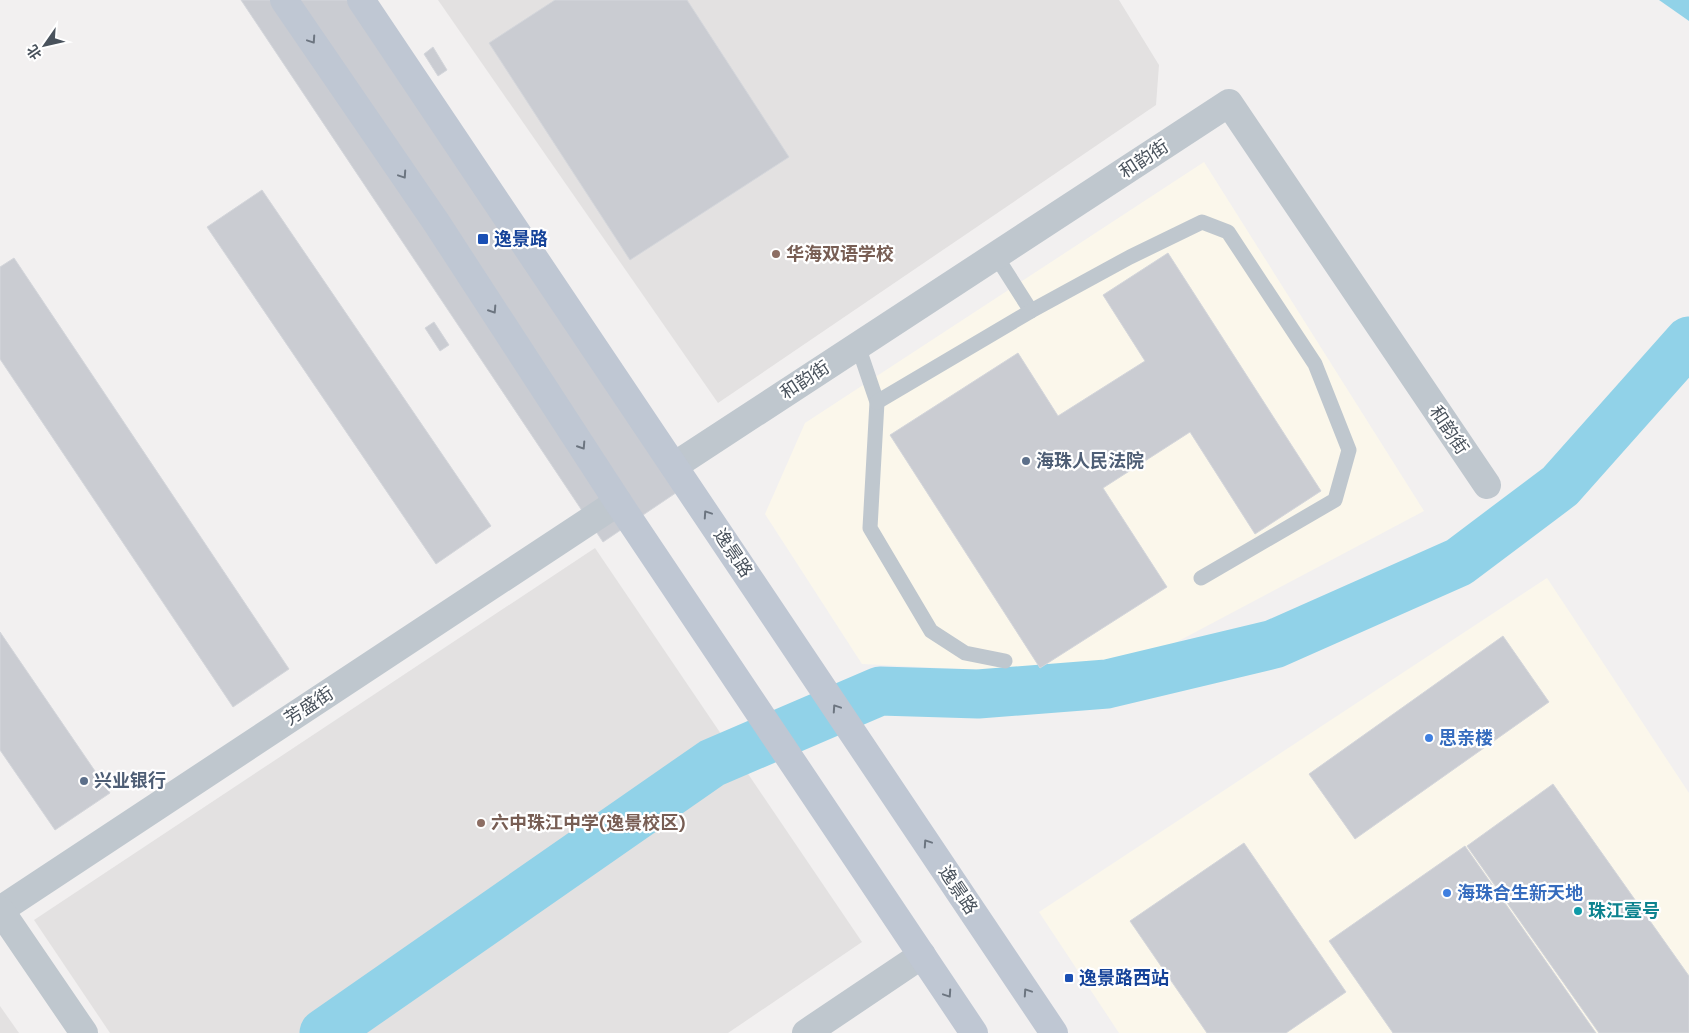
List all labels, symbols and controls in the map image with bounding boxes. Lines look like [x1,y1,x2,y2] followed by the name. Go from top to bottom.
[20,20,70,70] north arrow
[306,35,315,44] one-way arrow
[23,41,46,63] text: 北
[1115,134,1173,184] street label: 和韵街
[397,169,406,178] one-way arrow
[494,227,548,251] place label: 逸景路
[476,232,490,246] marker: 逸景路
[786,242,894,266] place label: 华海双语学校
[770,248,782,260] marker: 华海双语学校
[487,304,496,314] one-way arrow
[776,355,834,405] street label: 和韵街
[1424,401,1474,459] street label: 和韵街
[576,440,585,450] one-way arrow
[1036,449,1144,473] place label: 海珠人民法院
[1020,455,1032,467] marker: 海珠人民法院
[704,511,713,520] one-way arrow
[708,524,758,582] street label: 逸景路
[280,681,338,731] street label: 芳盛街
[833,704,842,713] one-way arrow
[1439,726,1493,750] place label: 思亲楼
[1423,732,1435,744] marker: 思亲楼
[94,769,166,793] place label: 兴业银行
[78,775,90,787] marker: 兴业银行
[491,811,686,835] place label: 六中珠江中学(逸景校区)
[475,817,487,829] marker: 六中珠江中学(逸景校区)
[924,839,933,849] one-way arrow
[933,861,983,919] street label: 逸景路
[1457,881,1583,905] place label: 海珠合生新天地
[1441,887,1453,899] marker: 海珠合生新天地
[1588,899,1660,923] place label: 珠江壹号
[1572,905,1584,917] marker: 珠江壹号
[1079,966,1169,990] place label: 逸景路西站
[1063,972,1075,984] marker: 逸景路西站
[942,988,951,998] one-way arrow
[1024,989,1033,998] one-way arrow

